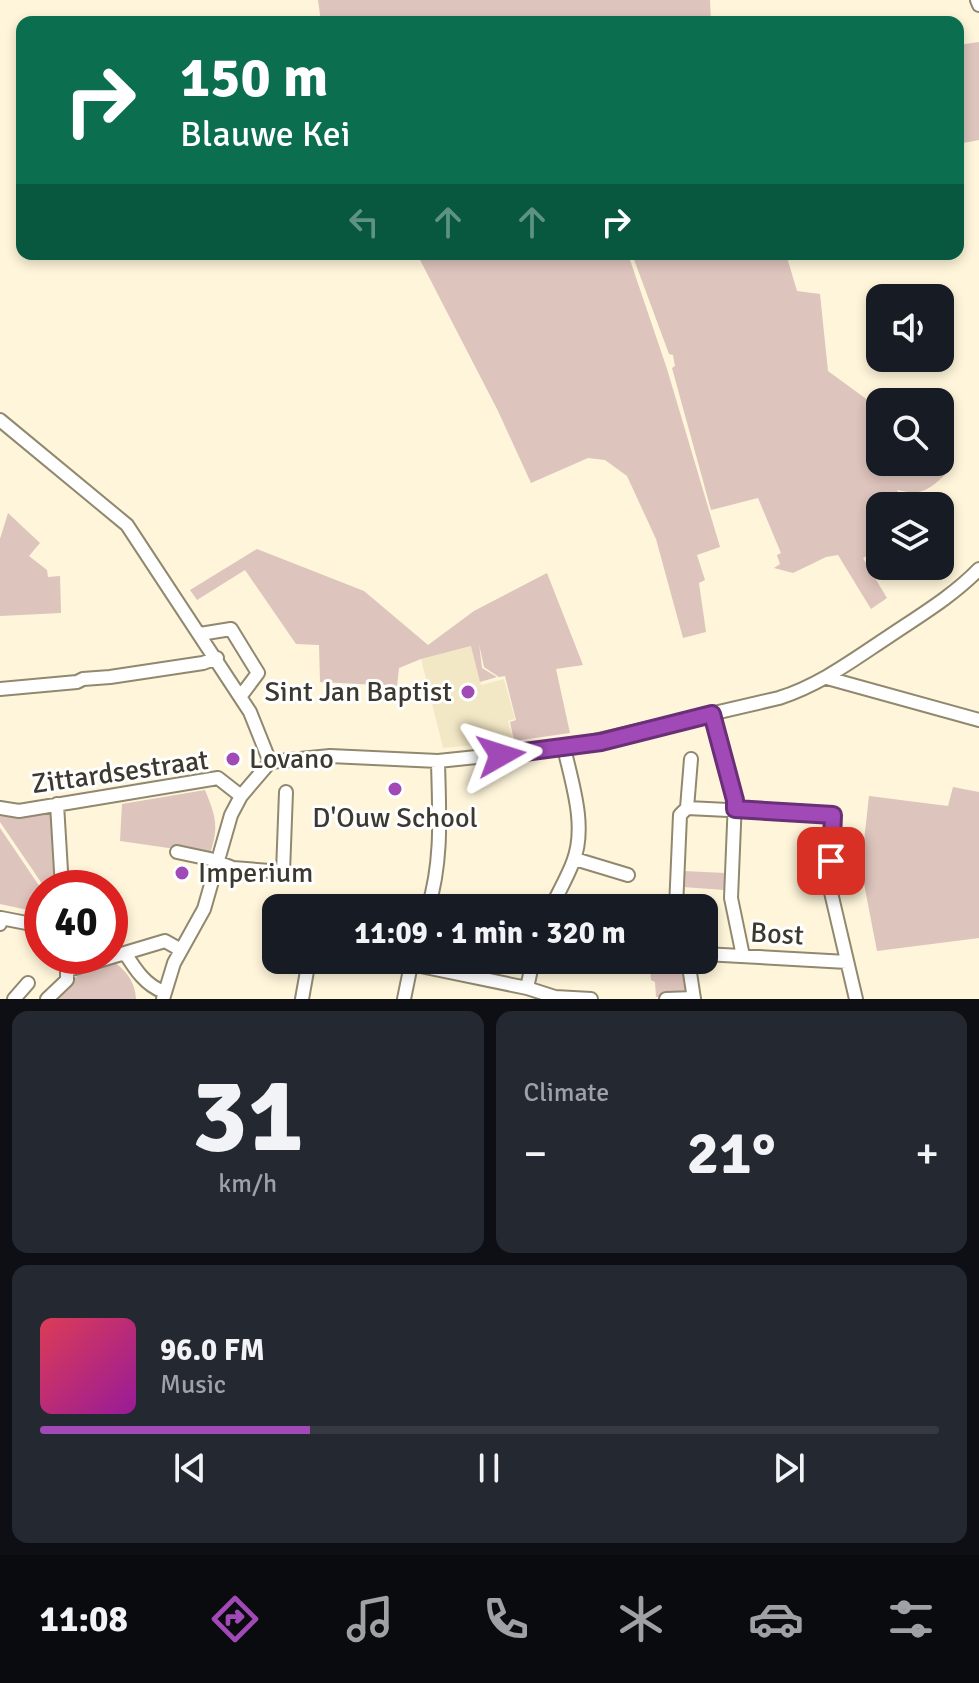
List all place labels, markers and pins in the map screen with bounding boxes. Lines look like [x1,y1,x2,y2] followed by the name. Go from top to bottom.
[265,675,452,709] place label: Sint Jan Baptist
[459,683,477,701] marker: Sint Jan Baptist
[249,742,334,776] place label: Lovano
[224,750,242,768] marker: Lovano
[386,780,404,798] marker: D'Ouw School
[312,801,478,835] place label: D'Ouw School
[797,827,865,895] pin
[198,856,313,890] place label: Imperium
[173,864,191,882] marker: Imperium

